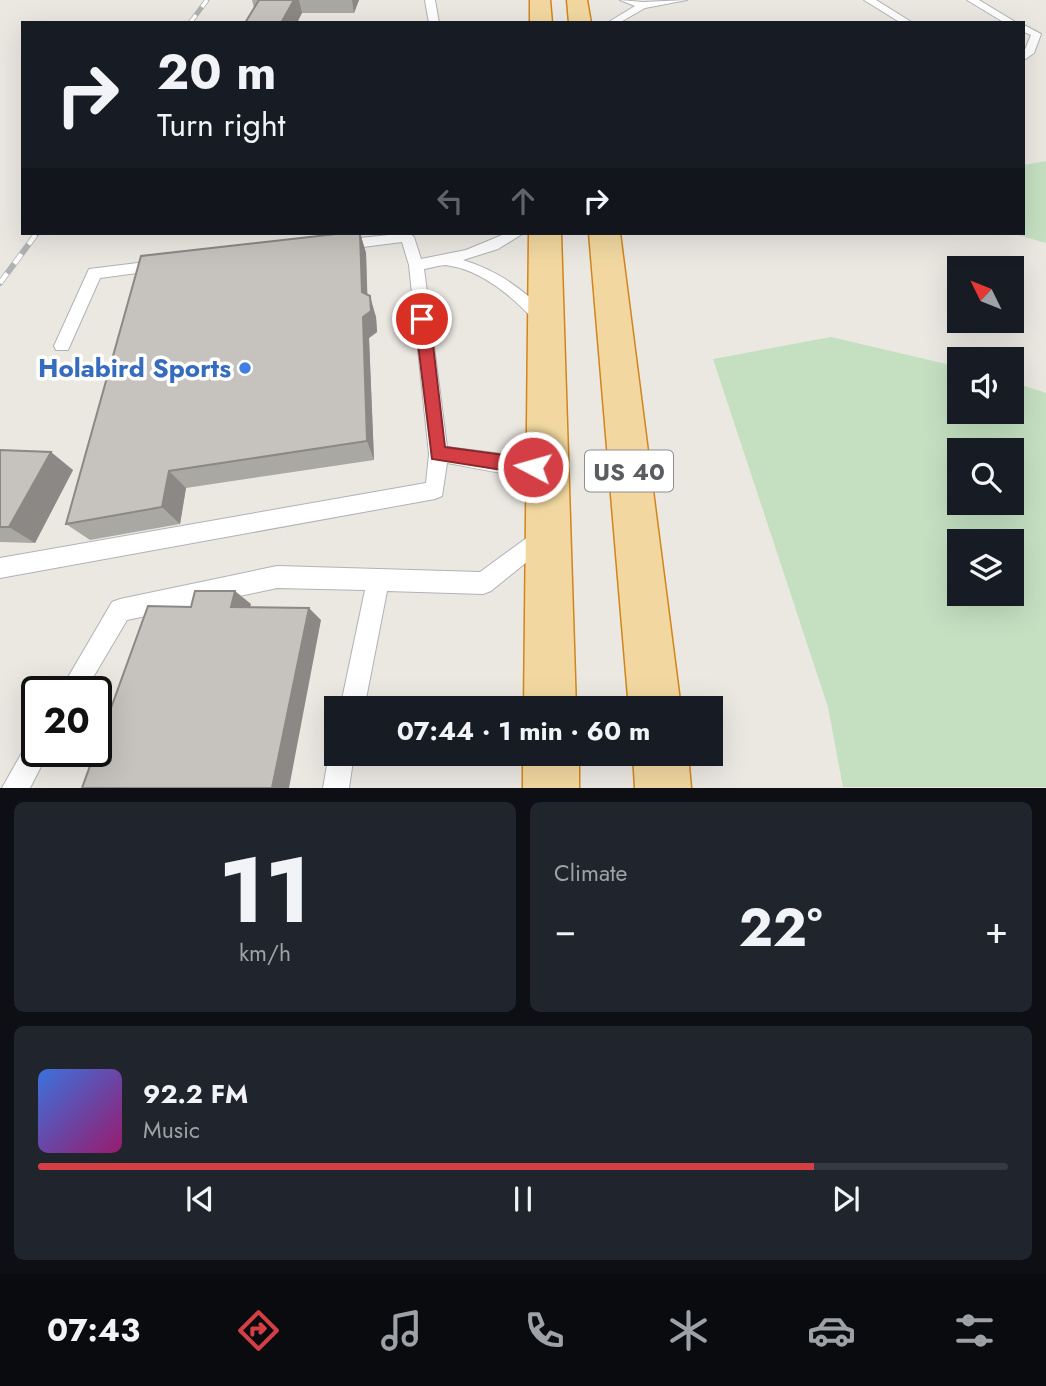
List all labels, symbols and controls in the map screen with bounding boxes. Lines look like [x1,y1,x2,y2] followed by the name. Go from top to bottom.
[157,37,276,107] text: 20 m
[42,49,133,140] icon: right
[157,102,286,148] text: Turn right
[431,182,469,220] icon: left
[504,182,542,220] icon: ahead
[577,182,615,220] icon: right
[947,256,1024,332] north arrow
[947,256,1024,606] map controls
[392,289,452,349] pin
[403,300,441,338] icon: arrive
[947,347,1024,424] button: sound
[38,349,231,387] place label: Holabird Sports
[237,360,253,376] marker: Holabird Sports
[496,430,570,504] position arrow
[947,438,1024,515] button: search
[585,450,673,492] road number: US 40
[947,529,1024,606] button: layers
[21,676,112,767] speed limit sign: 20
[397,712,650,750] text: 07:44 · 1 min · 60 m
[219,825,311,956] text: 11
[554,856,627,890] text: Climate
[739,890,822,966] text: 22°
[554,902,576,957] text: −
[985,902,1008,957] text: +
[239,936,291,970] text: km/h
[143,1075,248,1113] text: 92.2 FM
[143,1113,200,1147] text: Music
[181,1180,219,1218] icon: previous
[504,1180,542,1218] icon: pause
[827,1180,865,1218] icon: next
[234,1306,283,1355] icon: directions
[377,1306,426,1355] icon: music
[520,1306,569,1355] icon: phone
[664,1306,713,1355] icon: climate
[807,1306,856,1355] icon: car
[950,1306,999,1355] icon: filters
[47,1307,140,1353] text: 07:43

